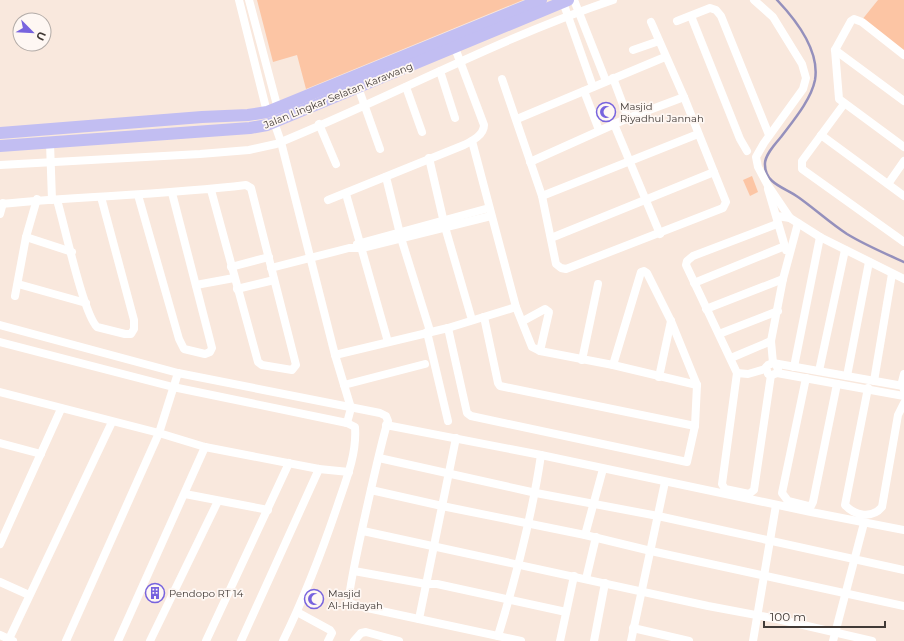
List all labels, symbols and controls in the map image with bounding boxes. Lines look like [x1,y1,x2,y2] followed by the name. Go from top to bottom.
[12,12,52,52] north arrow
[33,29,49,43] text: U
[261,60,415,132] street label: Jalan Lingkar Selatan Karawang
[620,100,704,125] place label: Masjid Riyadhul Jannah
[595,101,617,123] mosque icon: Masjid Riyadhul Jannah
[144,582,166,604] building icon: Pendopo RT 14
[169,587,244,600] place label: Pendopo RT 14
[328,587,383,612] place label: Masjid Al-Hidayah
[303,588,325,610] mosque icon: Masjid Al-Hidayah
[764,603,885,629] scale bar
[770,609,806,624] text: 100 m

